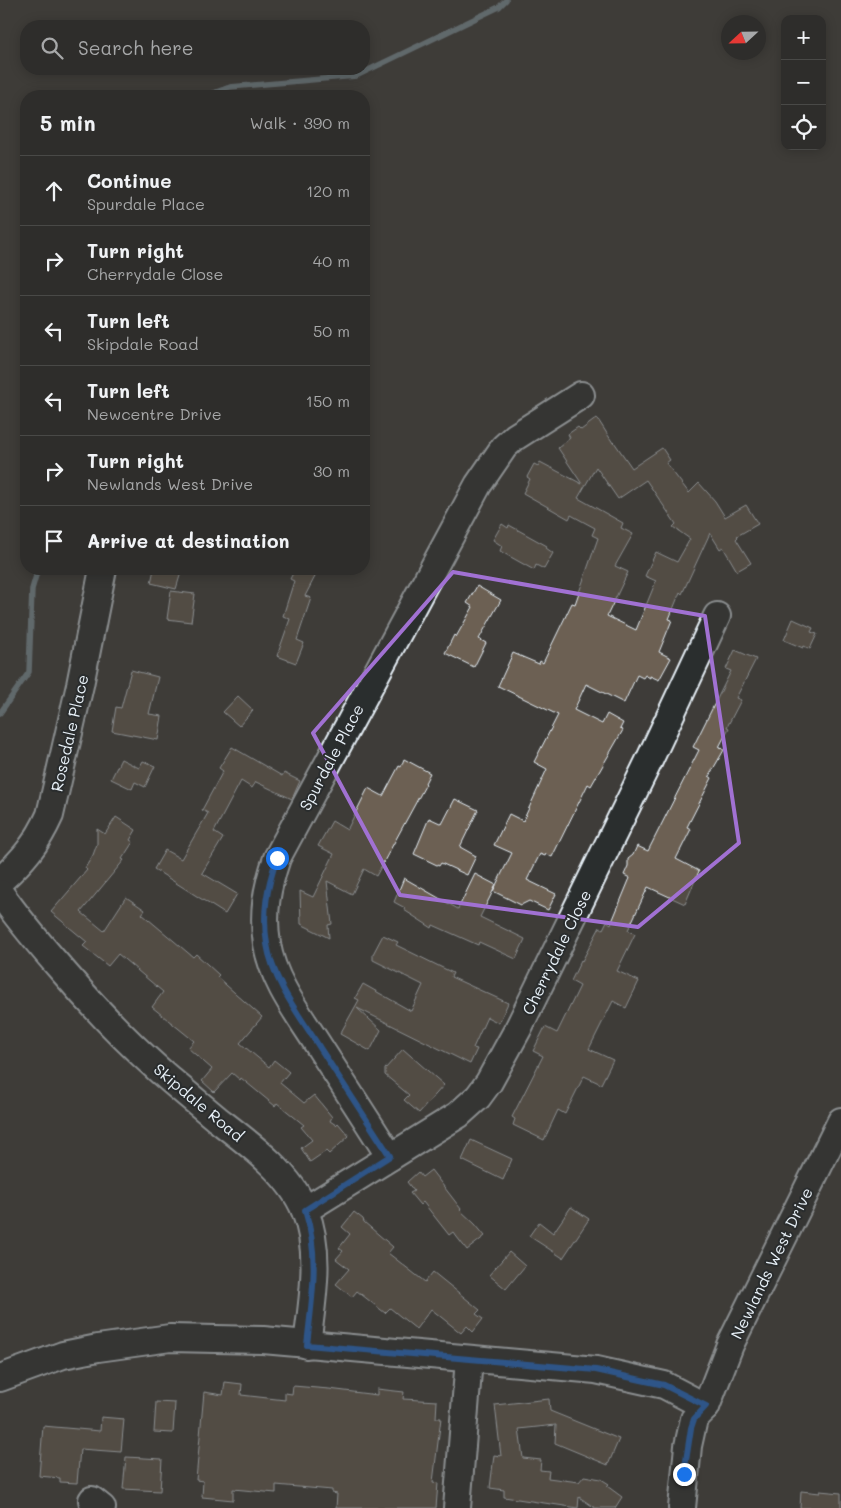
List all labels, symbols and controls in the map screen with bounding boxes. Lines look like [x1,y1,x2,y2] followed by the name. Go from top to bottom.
[721,15,766,60] north arrow
[781,15,826,150] map controls
[781,15,826,60] button: +
[20,20,370,75] search box
[38,34,66,62] icon: search
[78,35,194,60] text: Search here
[781,60,826,105] button: −
[781,105,826,150] button: locate
[40,109,96,136] text: 5 min
[250,112,350,133] text: Walk · 390 m
[87,168,172,193] text: Continue
[40,177,68,205] icon: ahead
[306,180,350,201] text: 120 m
[87,193,205,214] text: Spurdale Place
[87,238,184,263] text: Turn right
[40,247,68,275] icon: right
[313,250,350,271] text: 40 m
[87,263,224,284] text: Cherrydale Close
[87,308,170,333] text: Turn left
[40,317,68,345] icon: left
[313,320,350,341] text: 50 m
[87,333,198,354] text: Skipdale Road
[87,378,170,403] text: Turn left
[40,387,68,415] icon: left
[306,390,350,411] text: 150 m
[87,403,222,424] text: Newcentre Drive
[87,448,184,473] text: Turn right
[40,457,68,485] icon: right
[313,460,350,481] text: 30 m
[87,473,253,494] text: Newlands West Drive
[40,527,68,555] icon: arrive
[87,528,290,553] text: Arrive at destination
[45,672,93,794] street label: Rosedale Place
[294,700,368,814] street label: Spurdale Place
[266,847,289,870] route start
[517,886,595,1018] street label: Cherrydale Close
[150,1058,248,1146] street label: Skipdale Road
[725,1184,817,1342] street label: Newlands West Drive
[673,1463,696,1486] route end

